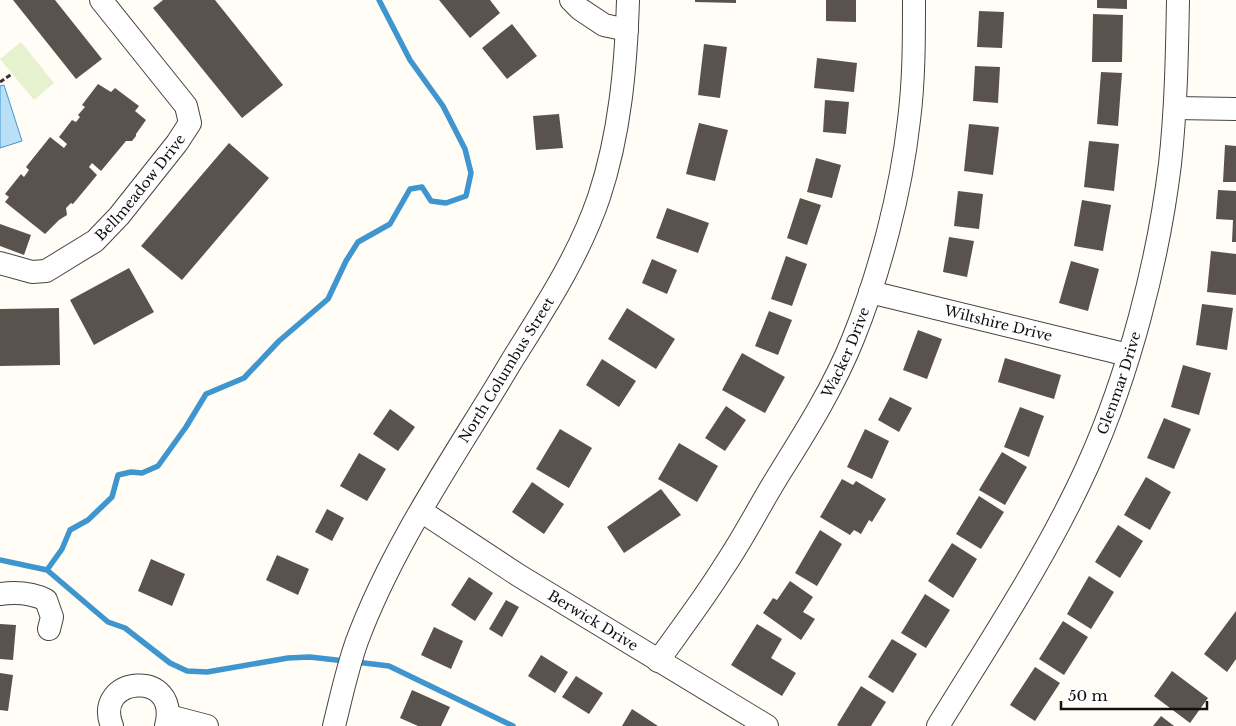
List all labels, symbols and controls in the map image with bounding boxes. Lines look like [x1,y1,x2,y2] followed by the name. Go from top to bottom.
[91,131,189,244] street label: Bellmeadow Drive
[455,293,558,446] street label: North Columbus Street
[941,301,1054,345] street label: Wiltshire Drive
[817,305,873,402] street label: Wacker Drive
[1093,329,1144,437] street label: Glenmar Drive
[545,586,641,655] street label: Berwick Drive
[1061,678,1207,710] scale bar
[1068,686,1108,705] text: 50 m

